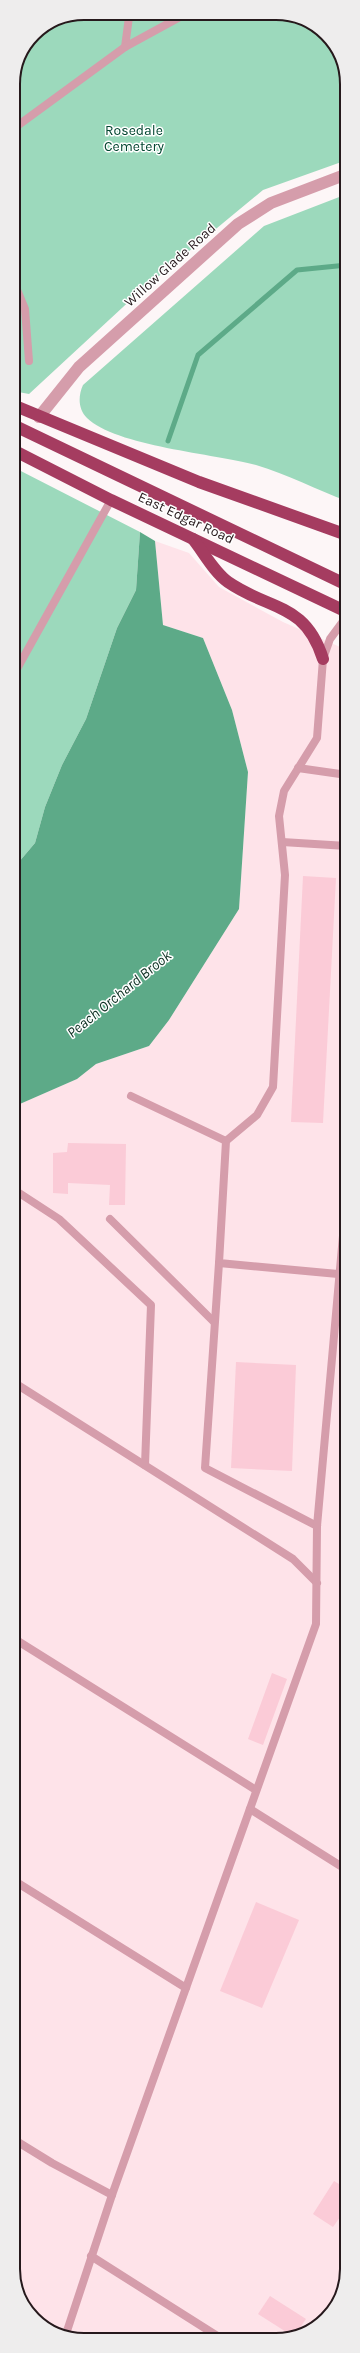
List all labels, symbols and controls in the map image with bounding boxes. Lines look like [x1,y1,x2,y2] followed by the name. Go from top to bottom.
[104,122,165,155] park label: Rosedale Cemetery
[121,219,219,311] street label: Willow Glade Road
[135,488,237,548] street label: East Edgar Road
[63,946,175,1042] water label: Peach Orchard Brook

